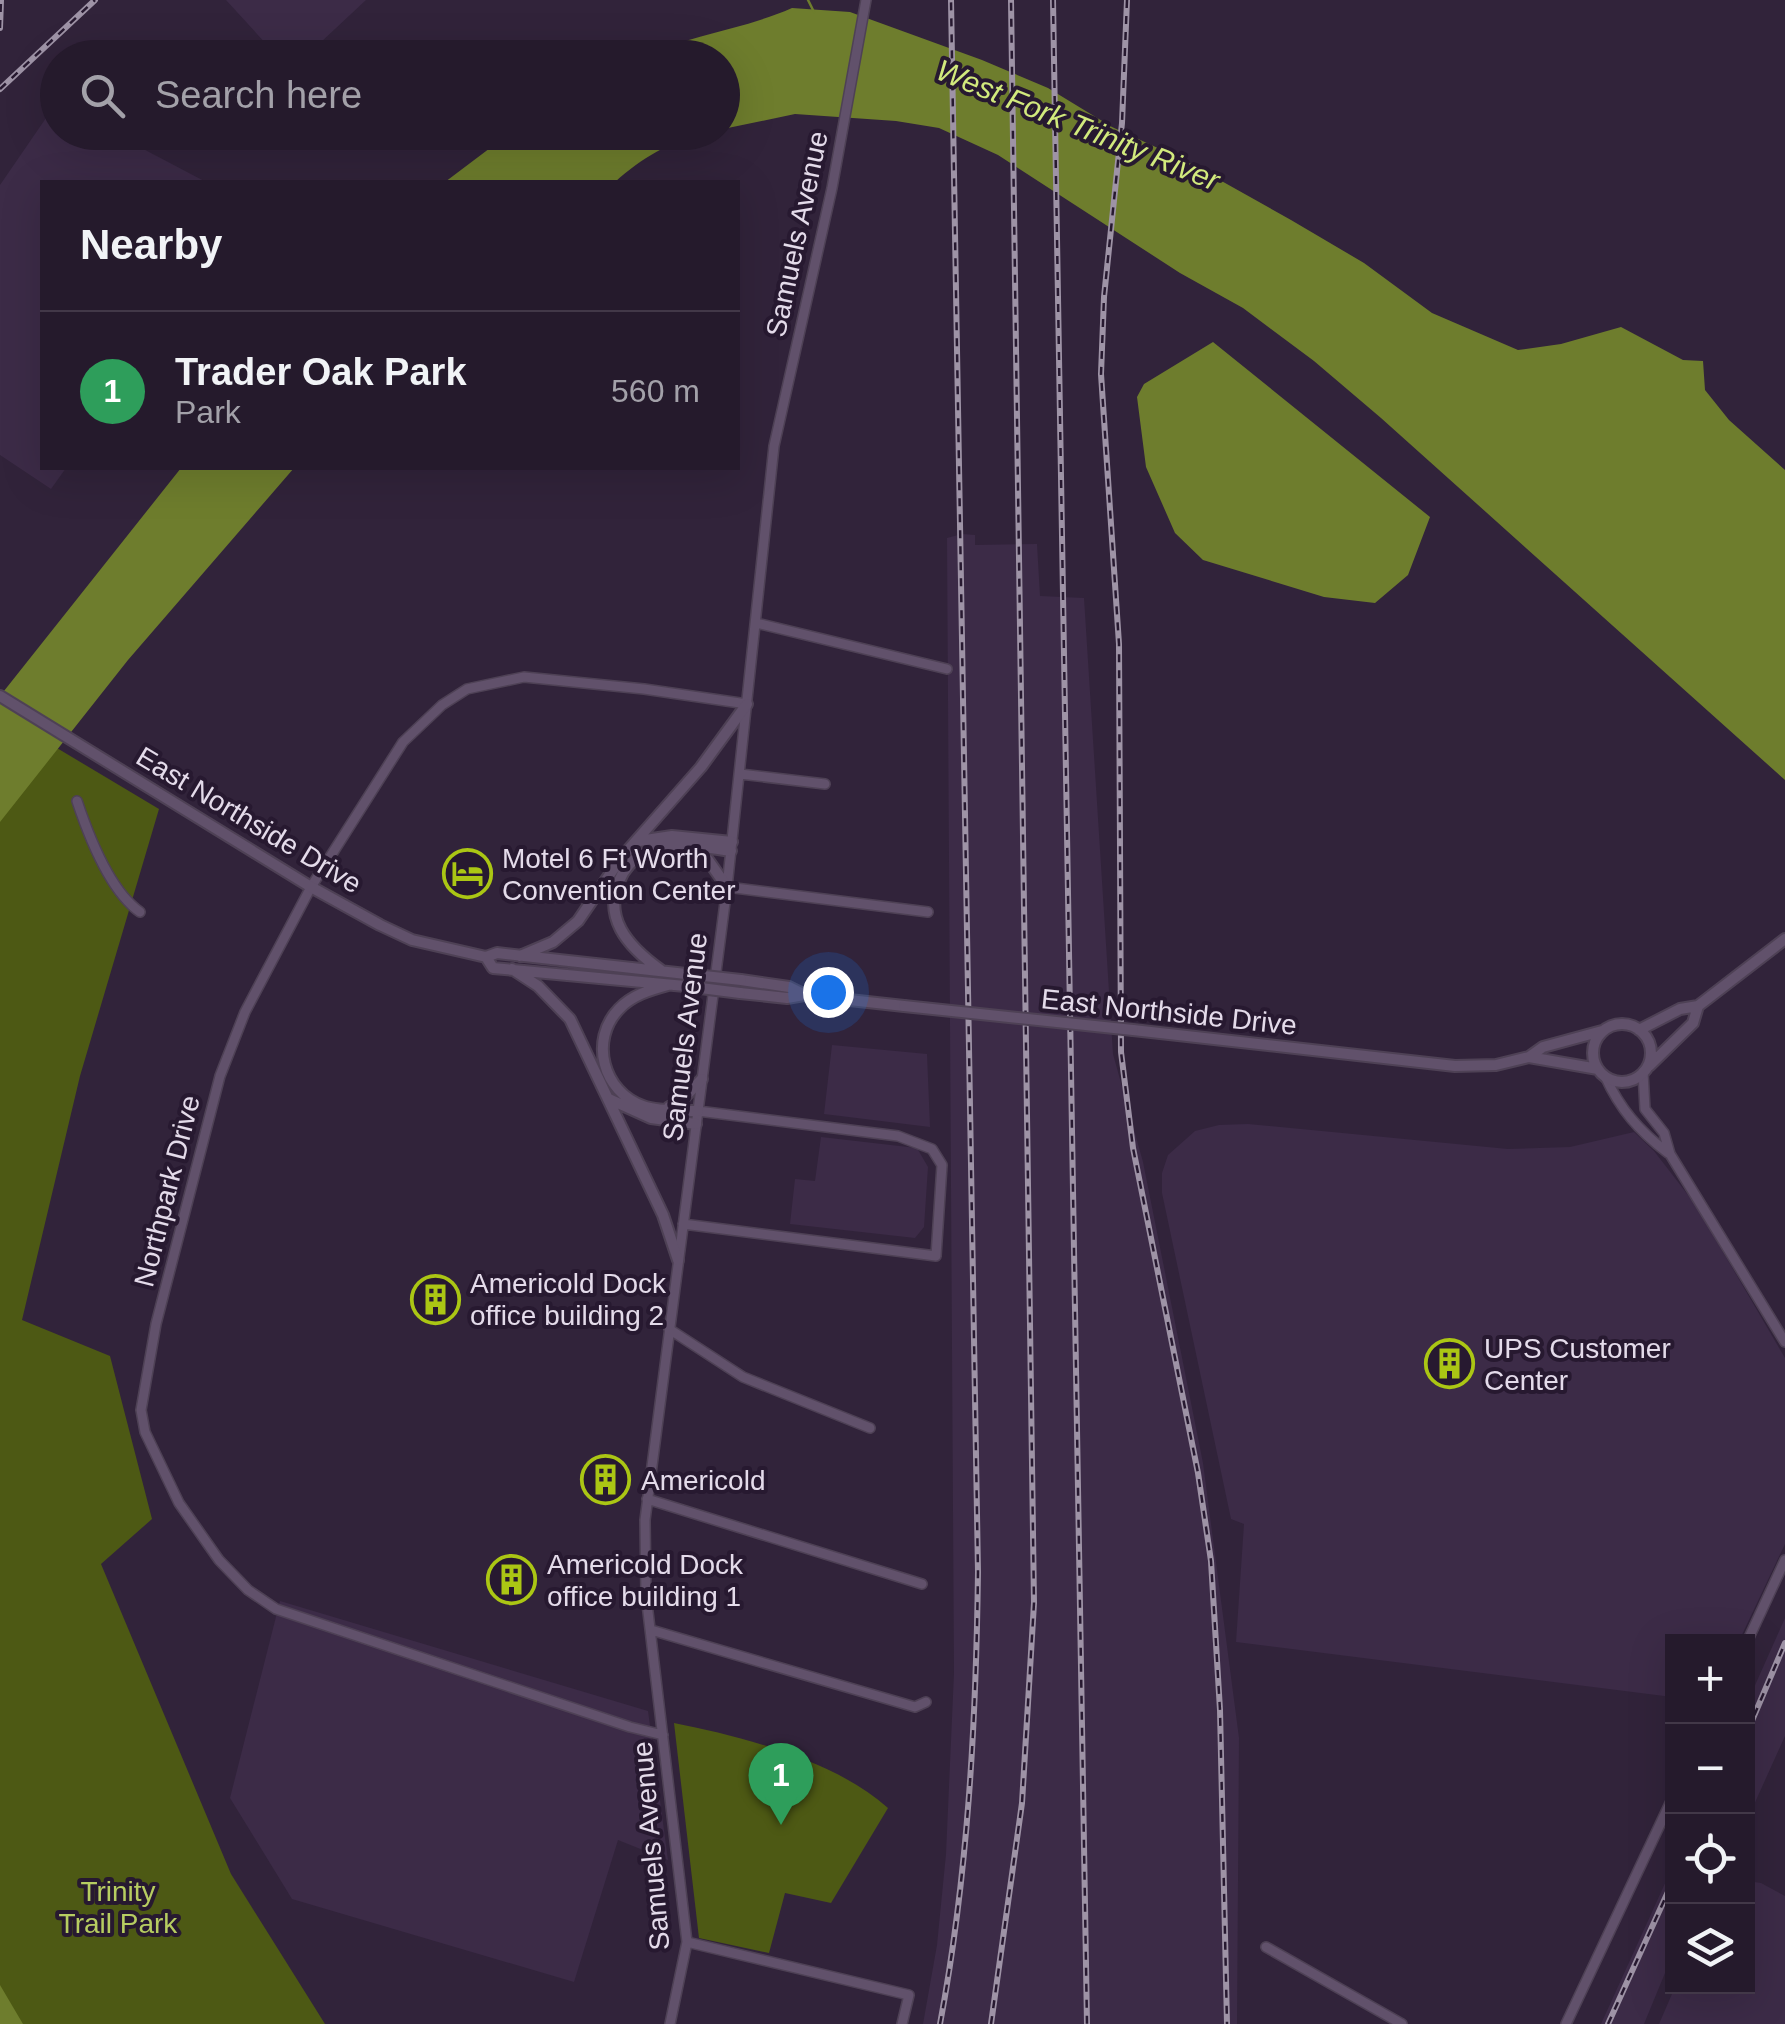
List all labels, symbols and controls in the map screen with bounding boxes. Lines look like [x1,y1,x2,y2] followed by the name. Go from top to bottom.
[40,40,740,150] search box
[932,53,1225,197] water label: West Fork Trinity River
[75,68,130,123] icon: search
[155,74,362,116] text: Search here
[760,128,834,340] street label: Samuels Avenue
[80,221,222,268] text: Nearby
[175,351,467,393] text: Trader Oak Park
[104,373,121,409] text: 1
[611,373,700,409] text: 560 m
[175,394,241,430] text: Park
[131,741,367,899] street label: East Northside Drive
[502,843,735,906] place label: Motel 6 Ft Worth Convention Center
[441,848,493,900] hotel icon: Motel 6 Ft Worth Convention Center
[657,931,713,1143] street label: Samuels Avenue
[803,967,854,1018] your location
[1040,983,1298,1041] street label: East Northside Drive
[128,1092,206,1290] street label: Northpark Drive
[470,1268,667,1331] place label: Americold Dock office building 2
[409,1273,461,1325] building icon: Americold Dock office building 2
[1484,1333,1671,1396] place label: UPS Customer Center
[1423,1338,1475,1390] building icon: UPS Customer Center
[580,1454,632,1506] building icon: Americold
[641,1465,765,1496] place label: Americold
[547,1549,744,1612] place label: Americold Dock office building 1
[486,1554,538,1606] building icon: Americold Dock office building 1
[1665,1634,1755,1994] map controls
[1665,1634,1755,1724] button: +
[1665,1724,1755,1814] button: −
[626,1740,676,1952] street label: Samuels Avenue
[748,1742,814,1825] pin: 1
[1665,1814,1755,1904] button: locate
[59,1876,178,1939] park label: Trinity Trail Park
[1665,1904,1755,1994] button: layers

